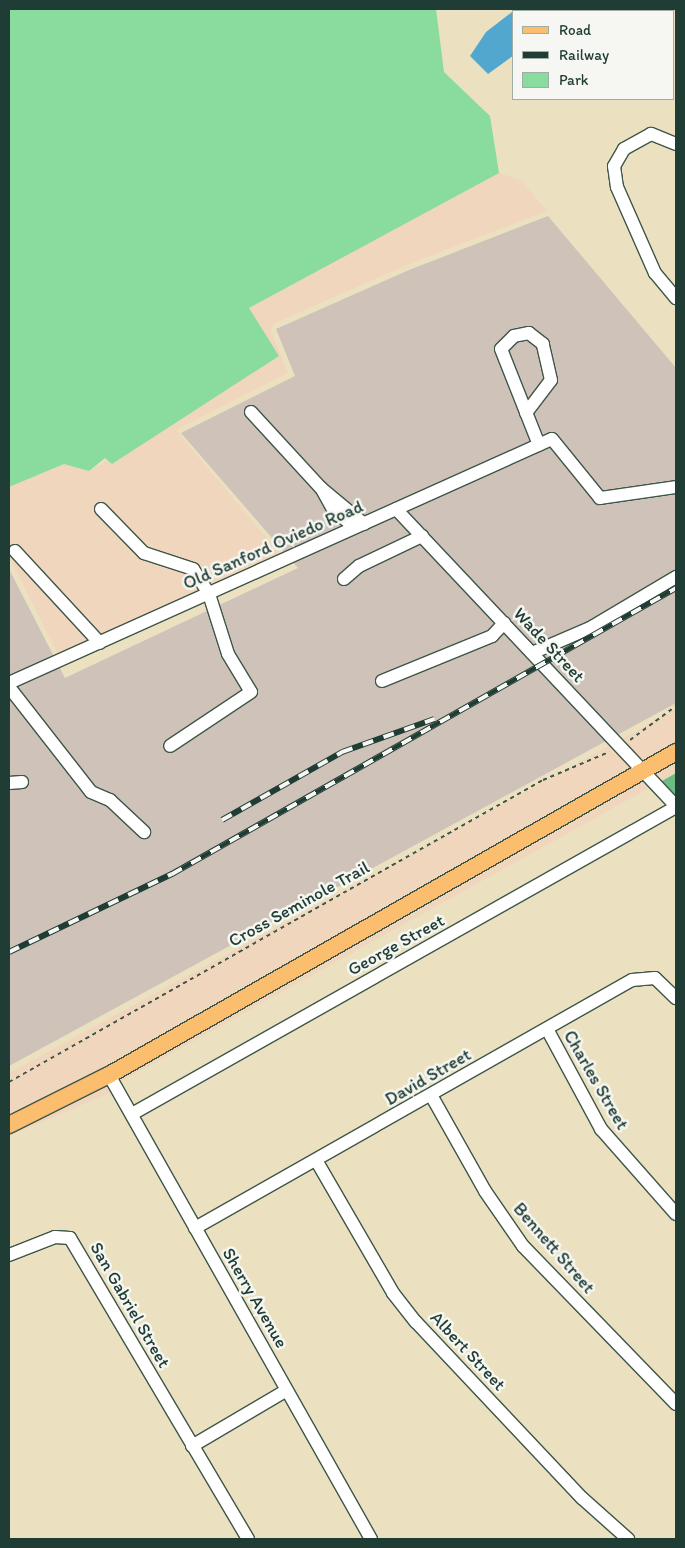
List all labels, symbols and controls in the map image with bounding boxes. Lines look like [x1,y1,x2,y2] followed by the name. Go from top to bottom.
[512,10,675,100] legend
[559,21,591,39] text: Road
[559,46,609,64] text: Railway
[559,71,589,89] text: Park
[180,496,366,594] street label: Old Sanford Oviedo Road
[509,603,589,687] street label: Wade Street
[225,856,373,952] street label: Cross Seminole Trail
[344,910,448,980] street label: George Street
[559,1027,633,1133] street label: Charles Street
[381,1044,475,1110] street label: David Street
[509,1198,599,1298] street label: Bennett Street
[85,1238,175,1372] street label: San Gabriel Street
[218,1244,292,1352] street label: Sherry Avenue
[426,1307,510,1395] street label: Albert Street

